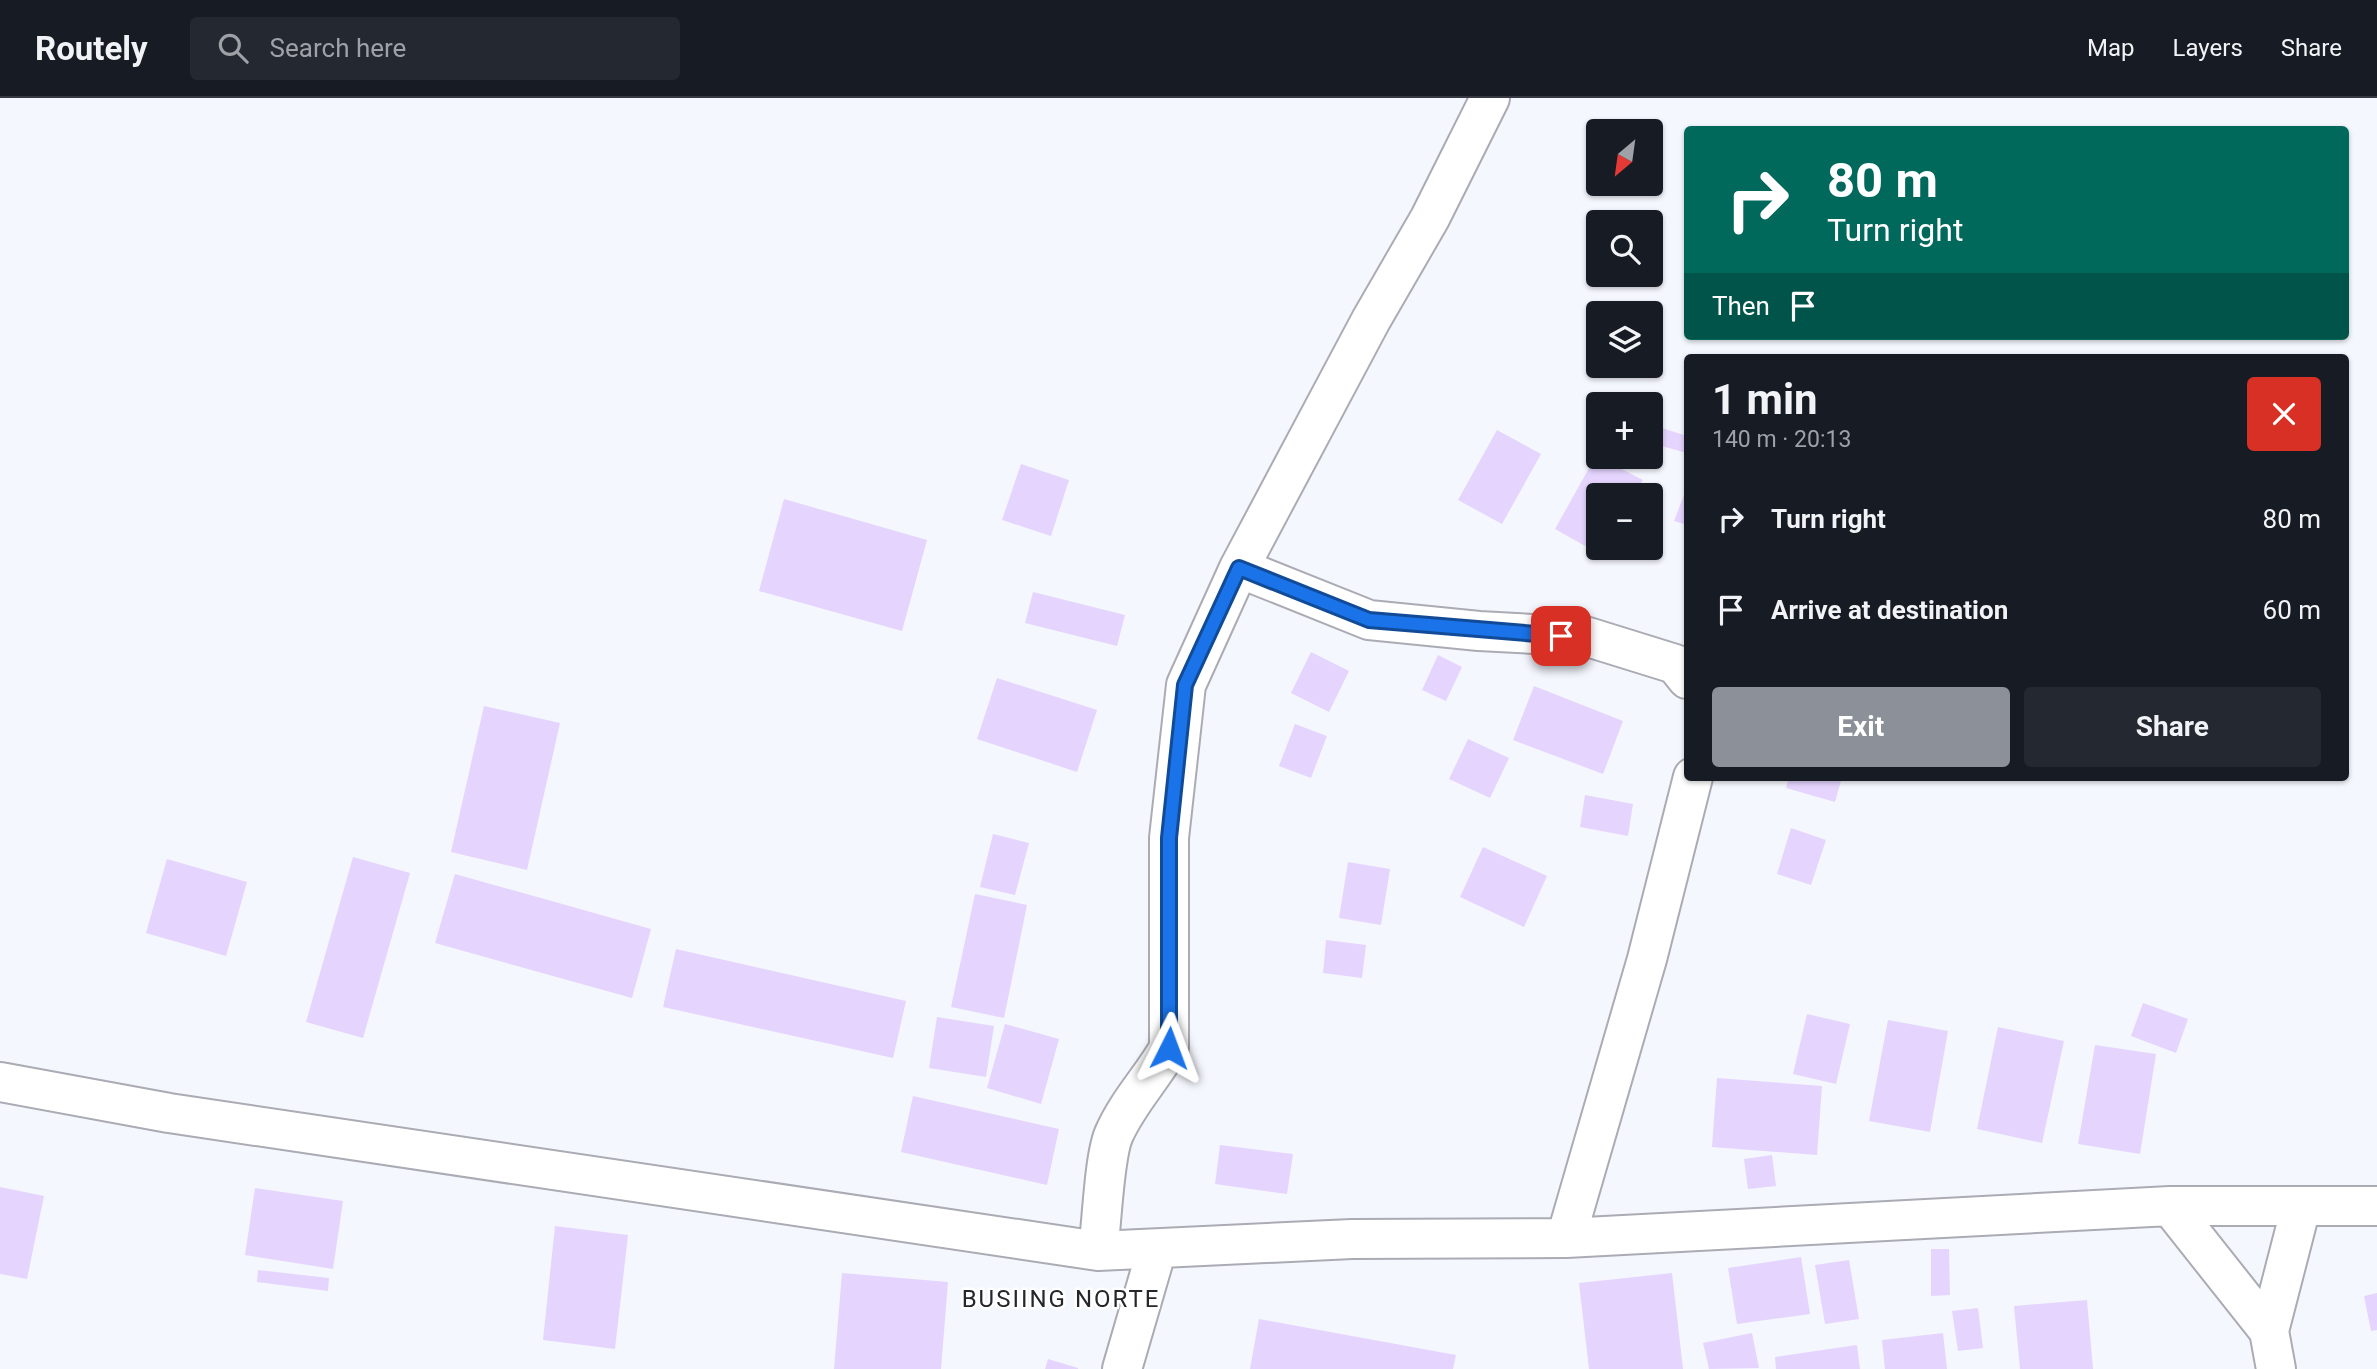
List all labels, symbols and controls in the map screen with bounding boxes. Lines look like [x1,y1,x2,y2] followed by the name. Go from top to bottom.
[190,17,680,80] search box
[35,29,148,68] text: Routely
[214,29,252,67] icon: search
[270,33,406,63] text: Search here
[2087,34,2135,62] text: Map
[2173,34,2243,62] text: Layers
[2281,34,2342,62] text: Share
[1586,119,1662,196] north arrow
[1586,119,1663,560] map controls
[1827,152,1938,209] text: 80 m
[1712,154,1803,245] icon: right
[1586,210,1663,287] button: search
[1827,211,1963,249] text: Turn right
[1784,287,1822,325] icon: arrive
[1712,291,1770,321] text: Then
[1586,301,1663,378] button: layers
[1712,375,1818,424] text: 1 min
[2247,377,2321,451] button: close
[1586,392,1663,469] button: +
[1712,426,1851,453] text: 140 m · 20:13
[1586,483,1663,560] button: −
[1712,500,1750,538] icon: right
[1771,504,1886,534] text: Turn right
[2263,504,2321,534] text: 80 m
[1712,591,1750,629] icon: arrive
[1771,595,2008,625] text: Arrive at destination
[2263,595,2321,625] text: 60 m
[1531,606,1591,666] pin
[1542,617,1580,655] icon: arrive
[1712,687,2010,767] button: Exit
[2024,687,2321,767] button: Share
[1132,1011,1206,1085] position arrow
[962,1285,1160,1313] district label: BUSIING NORTE

